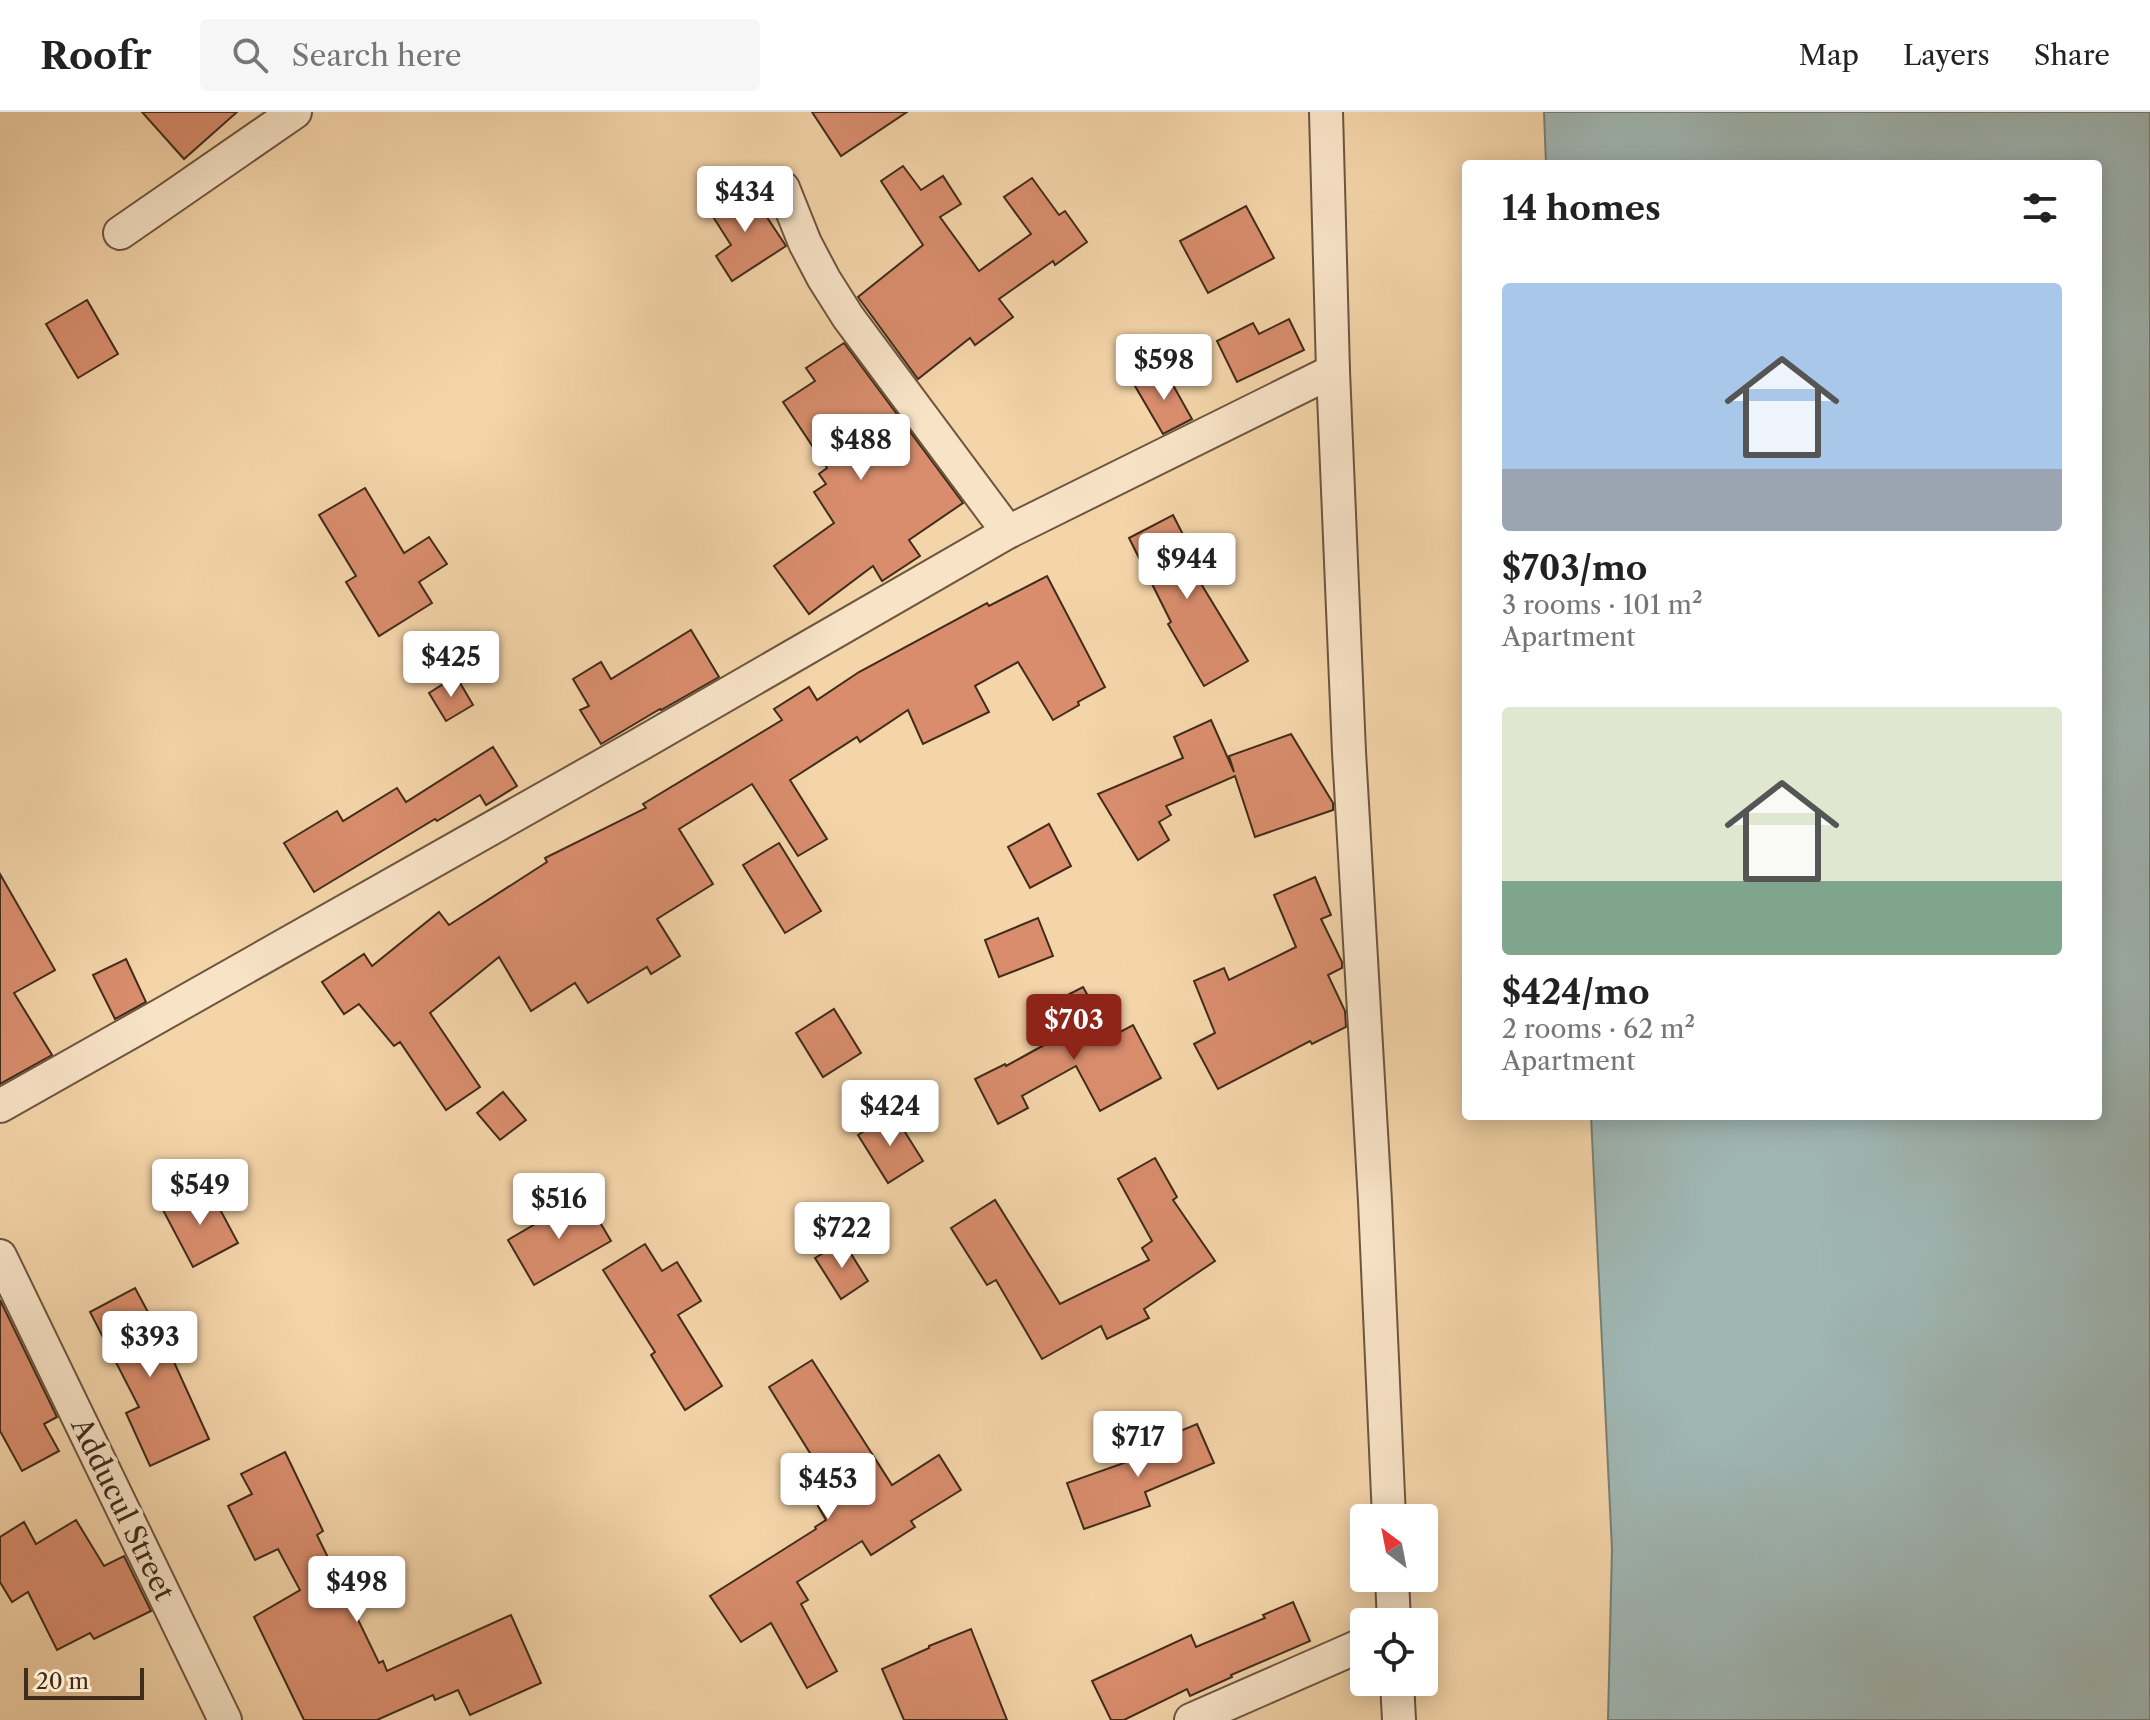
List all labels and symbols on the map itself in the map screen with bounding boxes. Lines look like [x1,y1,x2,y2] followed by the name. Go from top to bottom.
[698,166,792,234] pin: $434
[1117,334,1211,402] pin: $598
[814,414,908,482] pin: $488
[1140,533,1234,601] pin: $944
[404,631,498,699] pin: $425
[1027,994,1121,1062] pin: $703
[843,1080,937,1148] pin: $424
[153,1159,247,1227] pin: $549
[512,1173,606,1241] pin: $516
[795,1202,889,1270] pin: $722
[103,1311,197,1379] pin: $393
[64,1411,182,1606] street label: Adducul Street
[1091,1411,1185,1479] pin: $717
[781,1453,875,1521] pin: $453
[1350,1504,1438,1592] north arrow
[310,1556,404,1624] pin: $498
[24,1664,144,1700] scale bar

